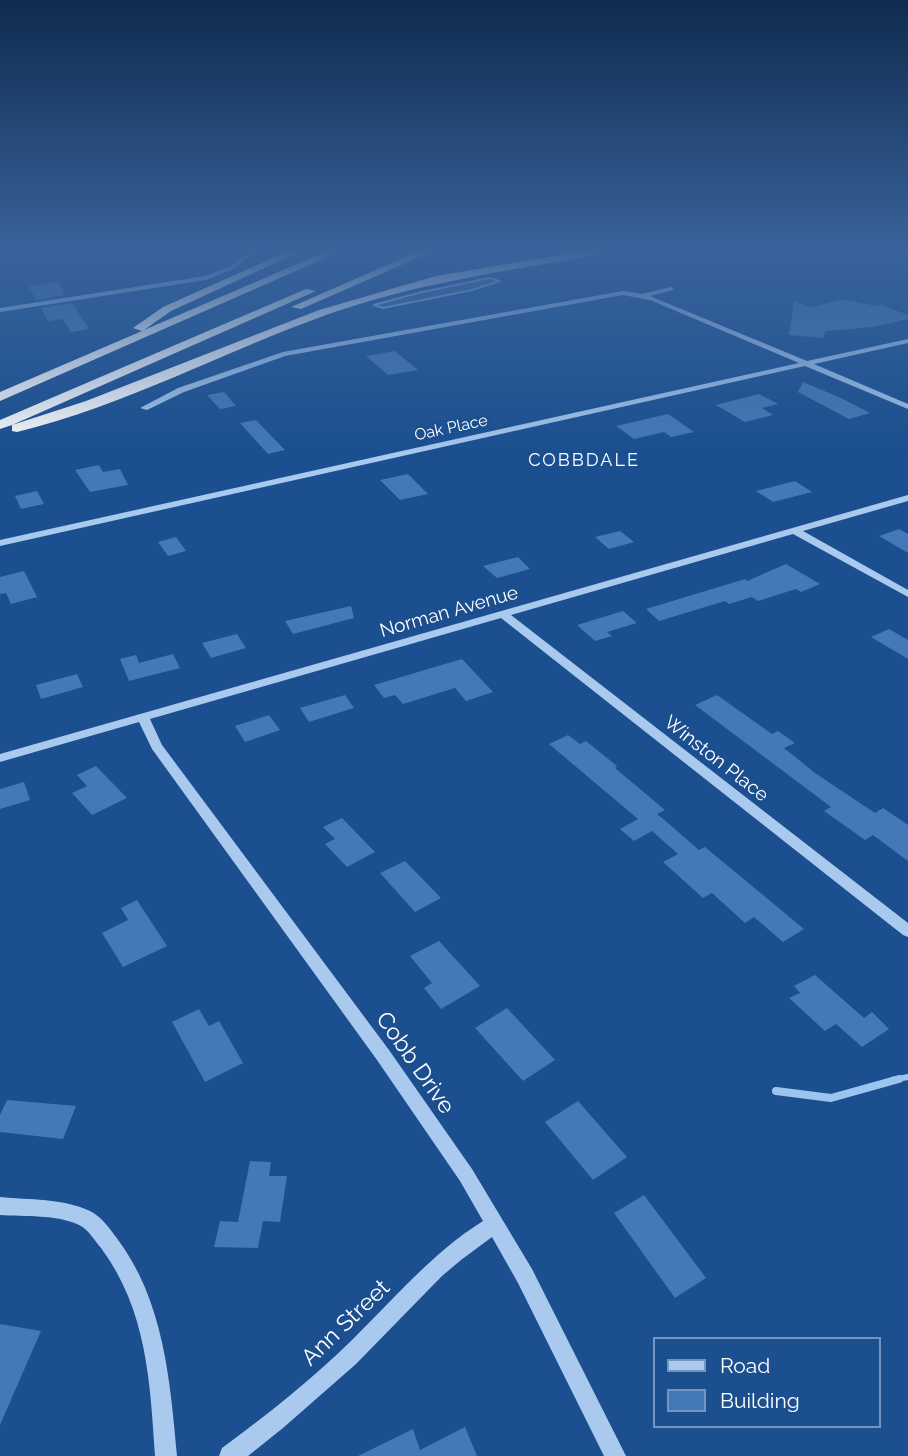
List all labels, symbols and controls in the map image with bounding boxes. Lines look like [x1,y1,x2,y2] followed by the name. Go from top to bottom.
[413,411,489,445] street label: Oak Place
[529,450,639,472] district label: COBBDALE
[377,581,521,643] street label: Norman Avenue
[659,711,773,807] street label: Winston Place
[370,1007,460,1119] street label: Cobb Drive
[296,1274,396,1372] street label: Ann Street
[652,1337,880,1428] legend
[720,1353,770,1378] text: Road
[720,1388,800,1413] text: Building

